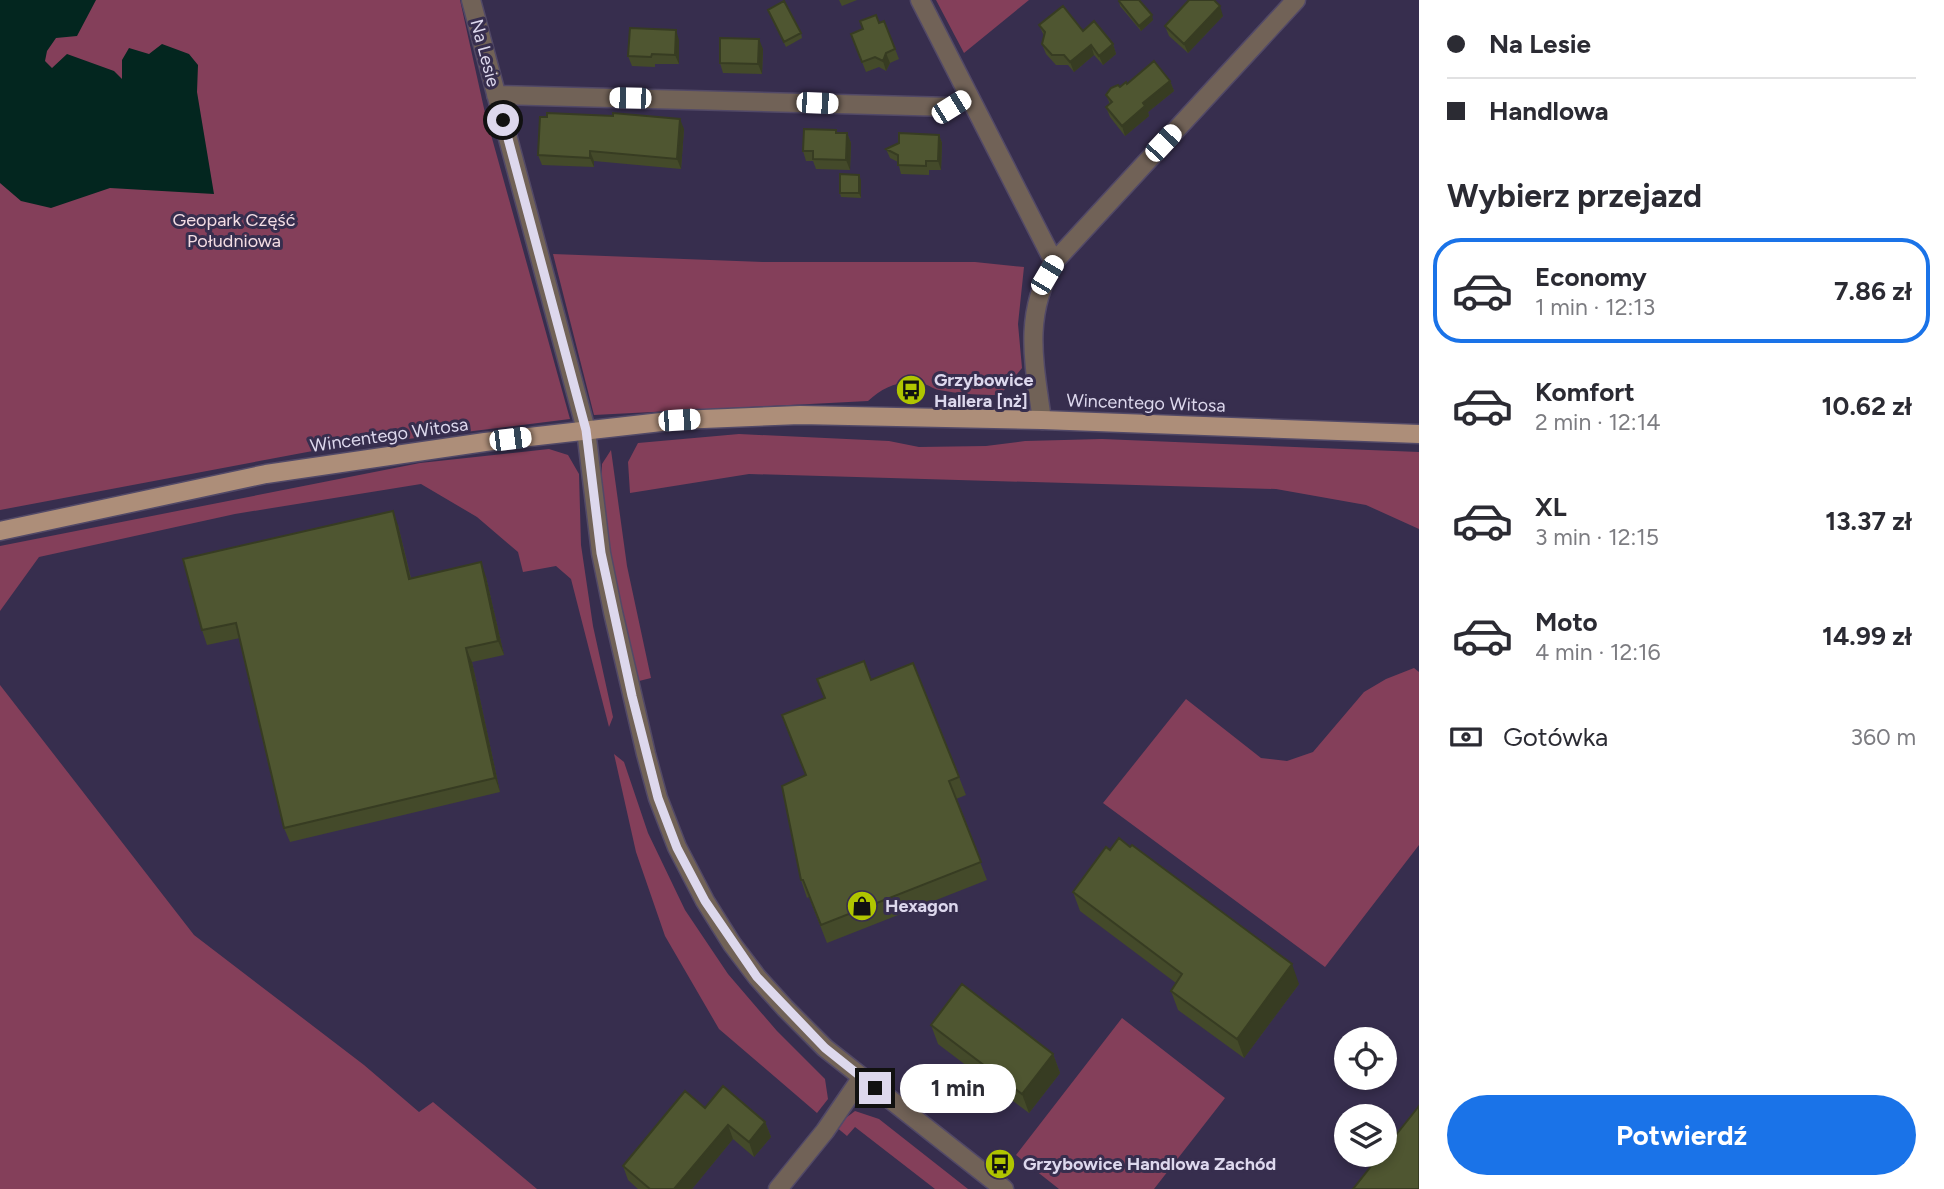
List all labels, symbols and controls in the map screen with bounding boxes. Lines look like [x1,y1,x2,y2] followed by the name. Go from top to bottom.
[465,17,505,89] street label: Na Lesie
[1489,28,1591,60] text: Na Lesie
[609,87,652,109] car
[928,87,975,127] car
[796,92,839,114] car
[1489,95,1609,127] text: Handlowa
[487,104,519,136] route start
[1141,120,1186,166] car
[1447,177,1702,215] text: Wybierz przejazd
[173,209,296,252] park label: Geopark Część Południowa
[1028,252,1067,298] car
[1451,259,1514,322] icon: car
[1535,261,1647,293] text: Economy
[1834,275,1912,307] text: 7.86 zł
[1535,293,1655,321] text: 1 min · 12:13
[934,369,1034,412] place label: Grzybowice Hallera [nż]
[894,373,928,407] bus stop icon: Grzybowice Hallera [nż]
[1451,374,1514,437] icon: car
[1535,376,1635,408] text: Komfort
[1066,389,1226,417] street label: Wincentego Witosa
[1822,390,1912,422] text: 10.62 zł
[658,408,701,432] car
[1535,408,1660,436] text: 2 min · 12:14
[309,413,469,457] street label: Wincentego Witosa
[488,426,533,452] car
[1451,489,1514,552] icon: car
[1535,491,1567,523] text: XL
[1825,505,1912,537] text: 13.37 zł
[1535,523,1659,551] text: 3 min · 12:15
[1451,604,1514,667] icon: car
[1535,606,1598,638] text: Moto
[1822,620,1912,652] text: 14.99 zł
[1535,638,1661,666] text: 4 min · 12:16
[1447,718,1485,756] icon: cash
[1503,721,1608,753] text: Gotówka
[1850,723,1916,751] text: 360 m
[845,889,879,923] shop icon: Hexagon
[885,895,959,917] place label: Hexagon
[1334,1027,1397,1167] map controls
[1334,1027,1397,1090] button: locate
[900,1064,1015,1112] callout: 1 min
[859,1072,891,1104] route end
[931,1074,985,1102] text: 1 min
[1447,1095,1916,1175] button: Potwierdź
[1334,1104,1397,1167] button: layers
[983,1147,1017,1181] bus stop icon: Grzybowice Handlowa Zachód
[1023,1153,1276,1175] place label: Grzybowice Handlowa Zachód

